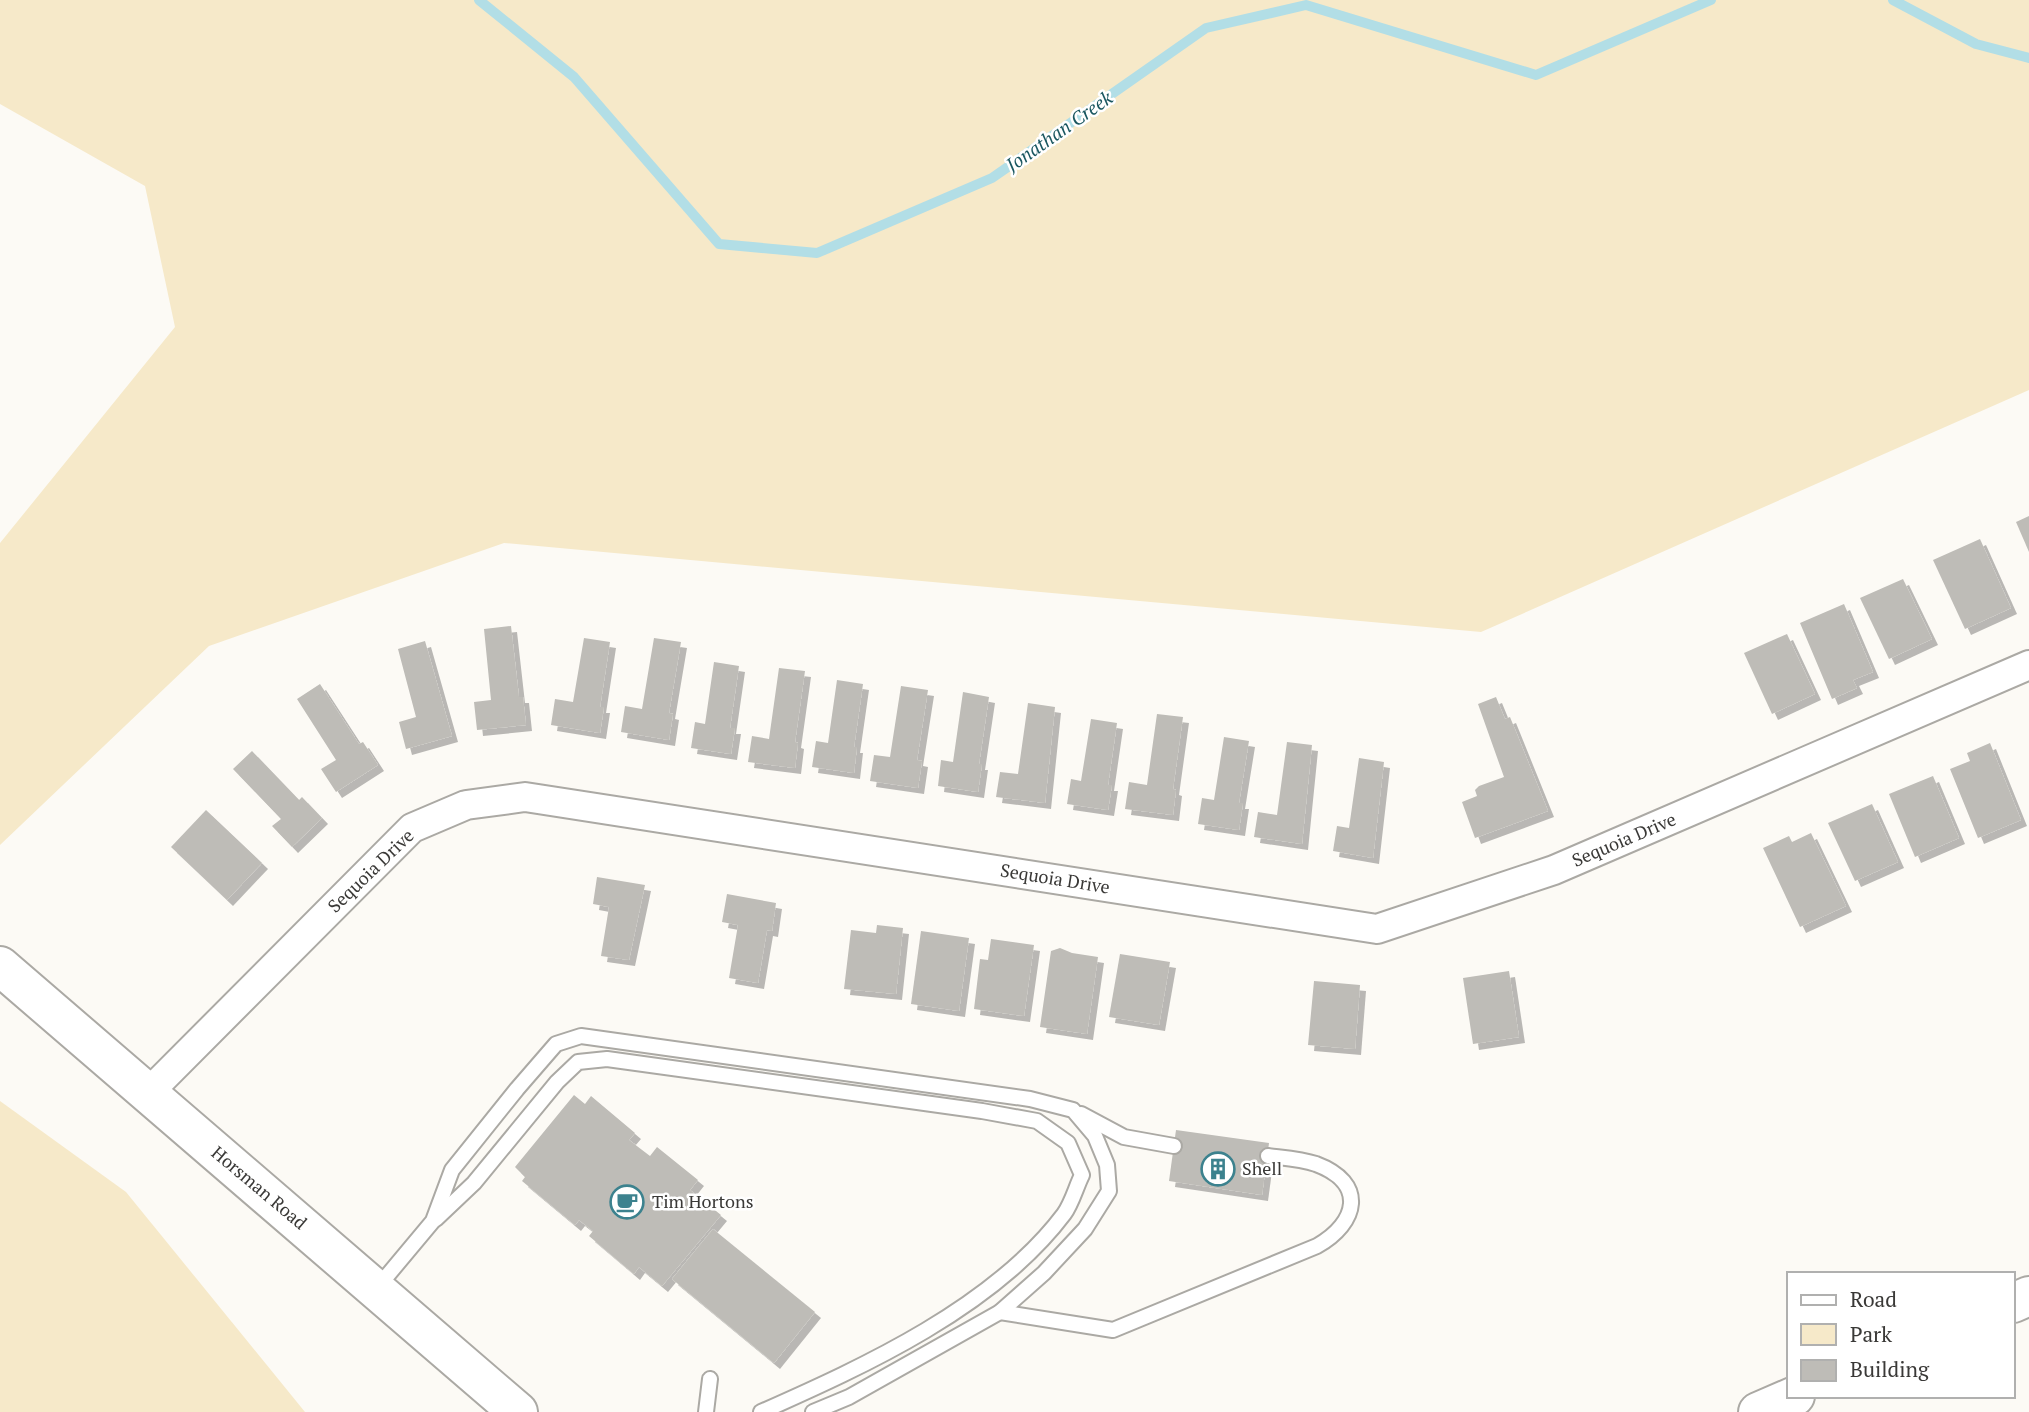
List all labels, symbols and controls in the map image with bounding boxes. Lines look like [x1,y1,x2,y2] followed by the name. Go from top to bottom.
[1000,84,1118,177] water label: Jonathan Creek
[1568,806,1679,872] street label: Sequoia Drive
[322,823,418,917] street label: Sequoia Drive
[999,858,1112,899] street label: Sequoia Drive
[207,1140,312,1234] street label: Horsman Road
[1199,1150,1237,1188] building icon: Shell
[1242,1156,1282,1180] place label: Shell
[608,1183,646,1221] cafe icon: Tim Hortons
[652,1189,754,1213] place label: Tim Hortons
[1787,1272,2015,1398] legend
[1850,1285,1897,1313] text: Road
[1850,1320,1892,1348] text: Park
[1850,1355,1930,1383] text: Building

